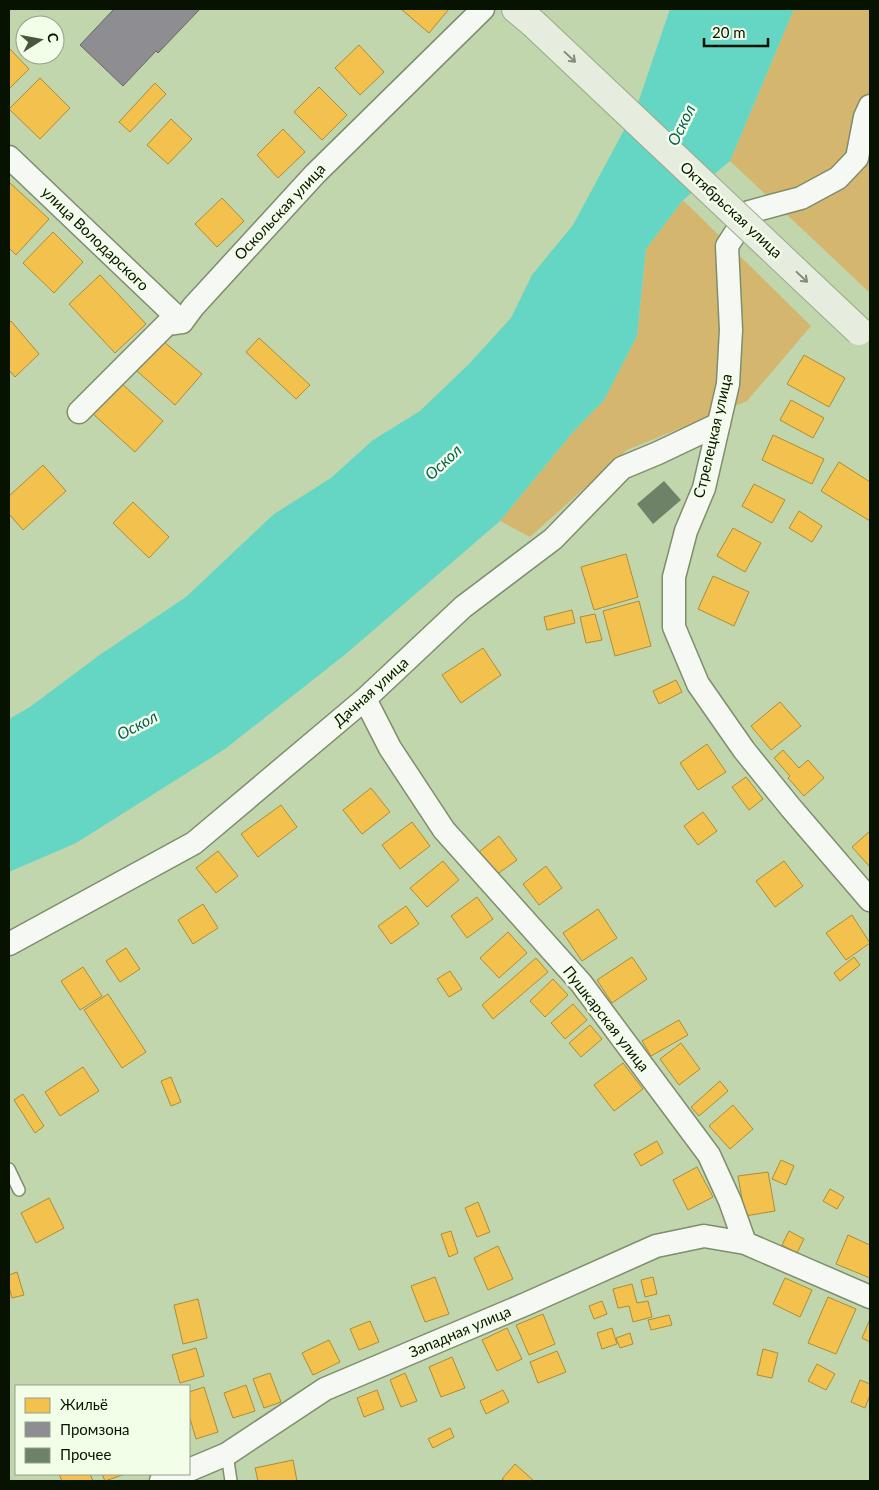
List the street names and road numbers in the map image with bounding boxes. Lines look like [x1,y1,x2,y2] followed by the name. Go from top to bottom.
[677,157,787,261] street label: Октябрьская улица
[230,159,329,263] street label: Оскольская улица
[38,182,153,294] street label: улица Володарского
[689,372,735,500] street label: Стрелецкая улица
[329,653,412,730] street label: Дачная улица
[560,962,654,1075] street label: Пушкарская улица
[406,1301,513,1361] street label: Западная улица

